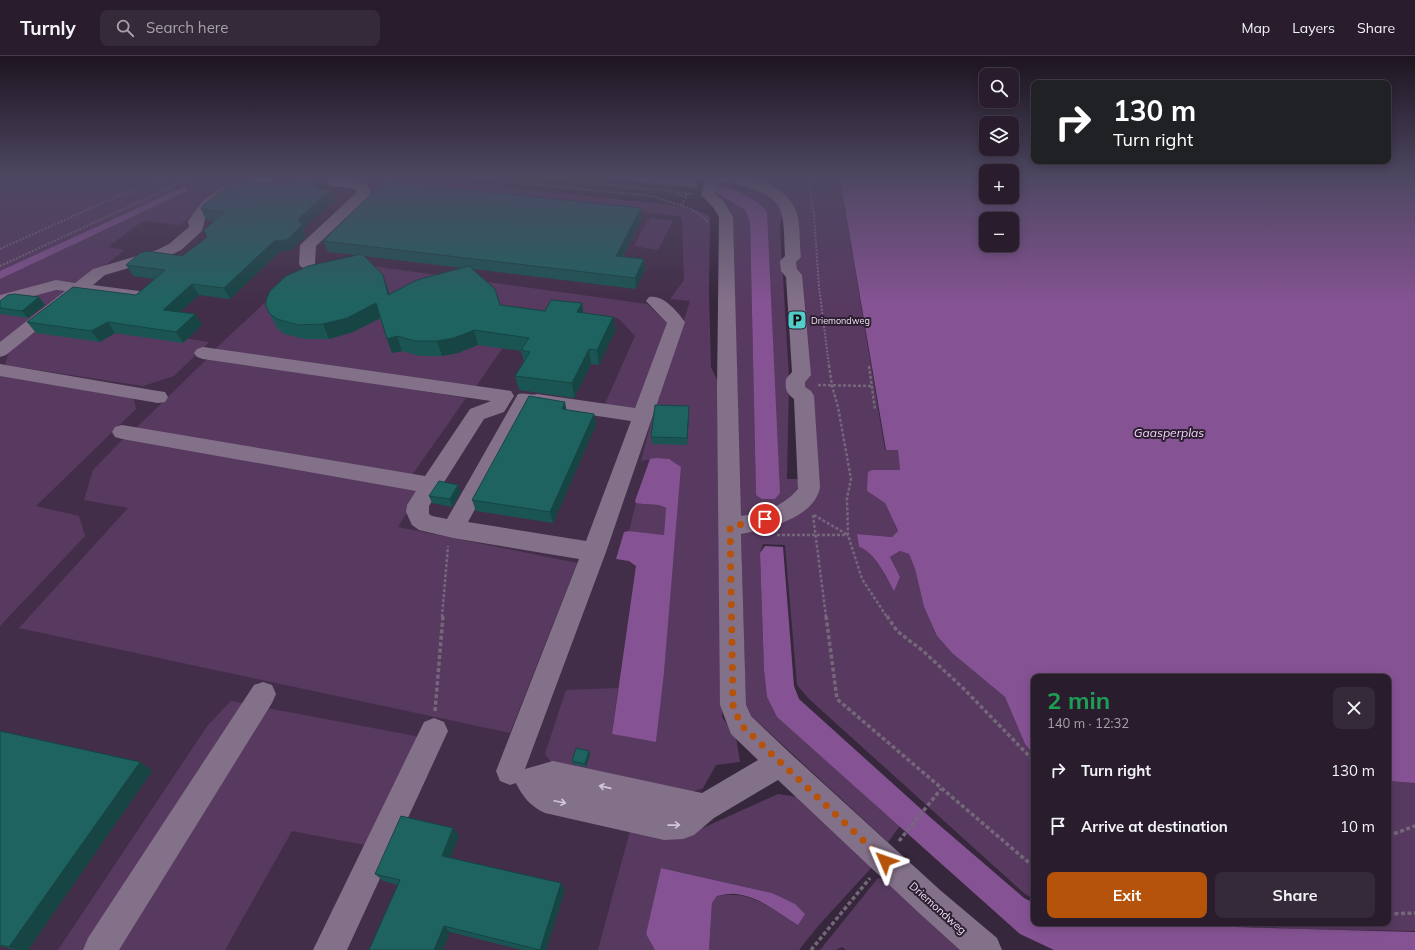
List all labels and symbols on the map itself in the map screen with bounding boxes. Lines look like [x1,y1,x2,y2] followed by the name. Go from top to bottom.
[786,309,808,331] parking icon: Driemondweg
[811,315,870,326] place label: Driemondweg
[1134,425,1204,440] water label: Gaasperplas
[748,502,782,536] pin
[599,782,612,790] one-way arrow
[554,798,567,806] one-way arrow
[667,821,680,828] one-way arrow
[864,840,906,882] position arrow
[907,879,969,937] street label: Driemondweg

